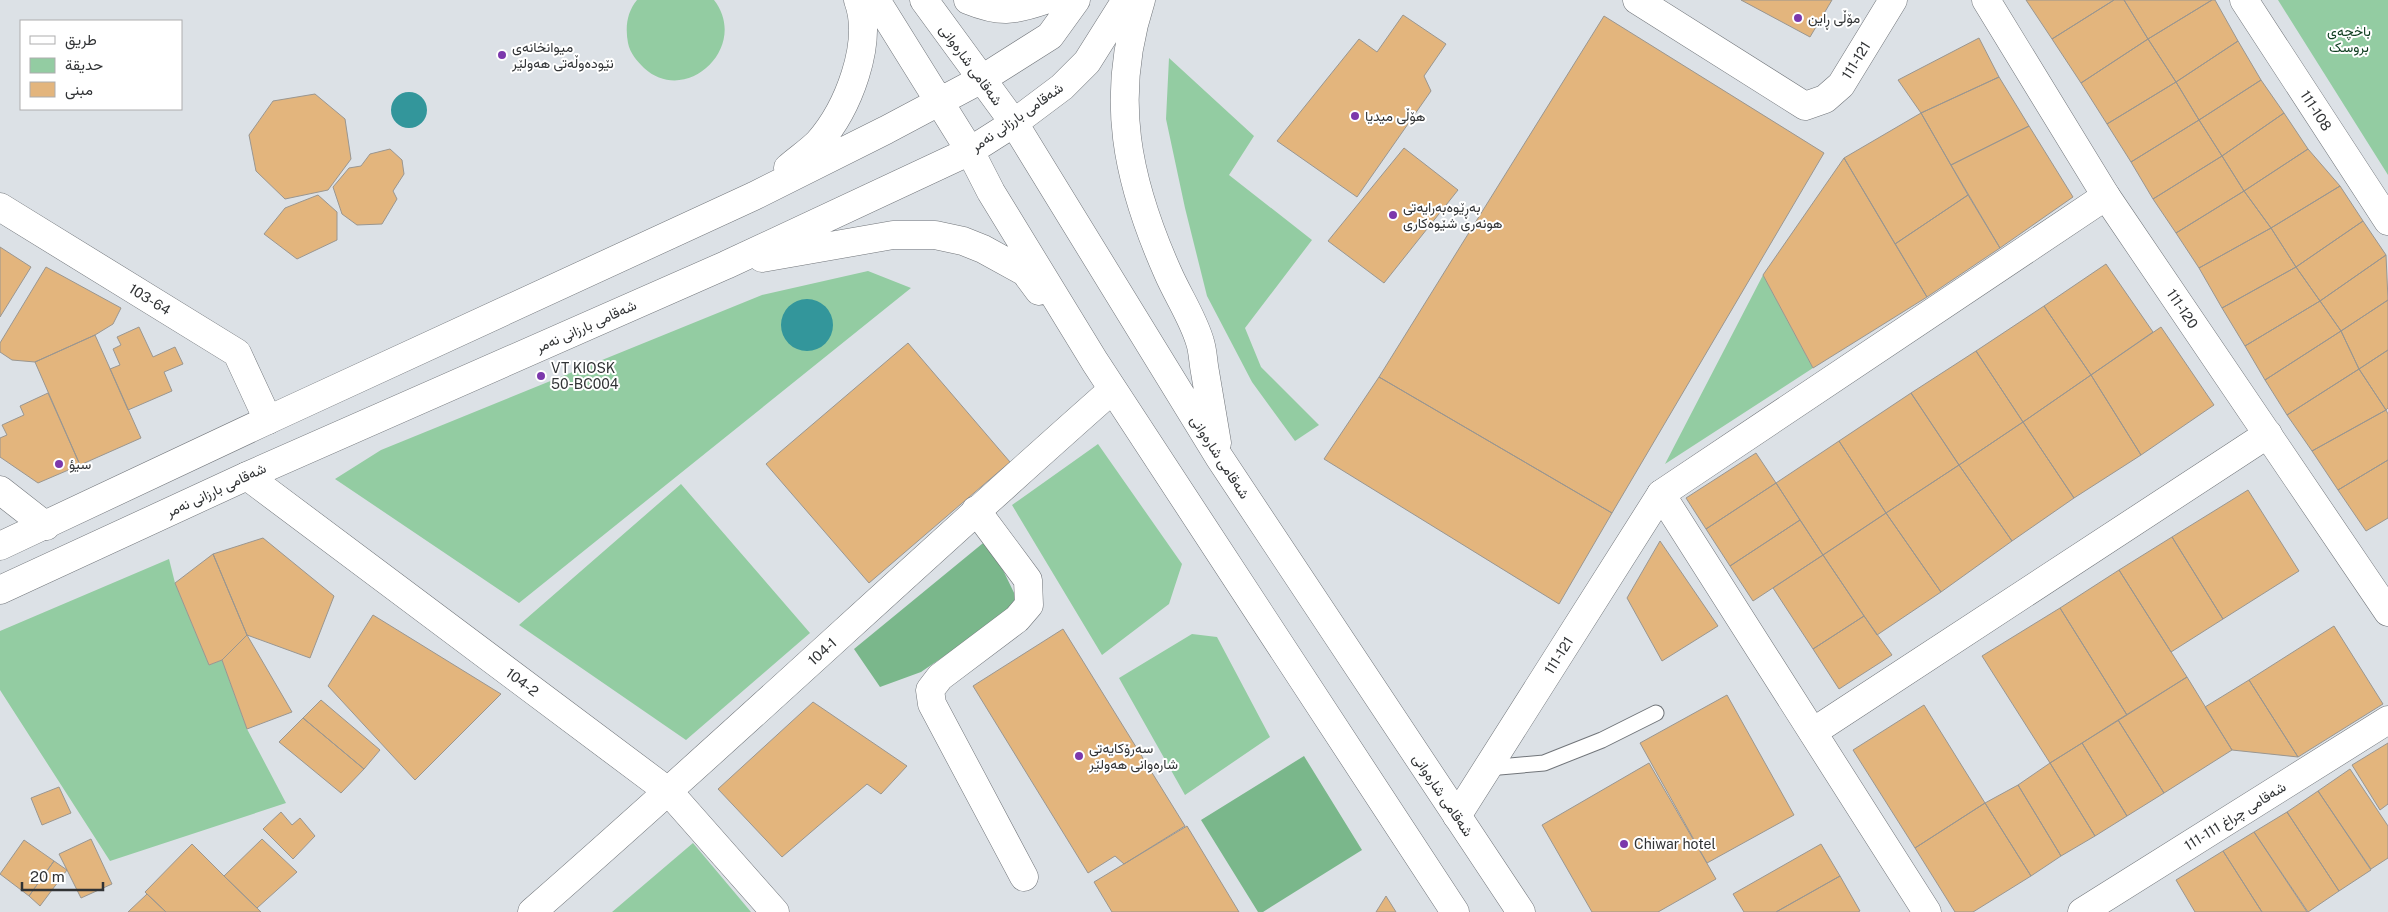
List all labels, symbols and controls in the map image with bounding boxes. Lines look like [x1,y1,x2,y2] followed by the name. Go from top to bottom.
[1808,10,1860,30] place label: مۆڵی ڕاین
[1792,12,1804,24] marker: مۆڵی ڕاین
[20,20,182,110] legend
[935,21,1006,109] street label: شەقامی شارەوانی
[2327,23,2371,56] park label: باخچەی بروسک
[65,31,97,50] text: طريق
[511,39,614,72] place label: میوانخانەی نێودەوڵەتی هەولێر
[1839,39,1874,82] street label: 111-121
[496,49,508,61] marker: میوانخانەی نێودەوڵەتی هەولێر
[65,56,103,74] text: حديقة
[967,79,1067,156] street label: شەقامی بارزانی نەمر
[65,81,93,100] text: مبنى
[2297,88,2335,134] street label: 111-108
[1365,108,1426,125] place label: هۆڵی میدیا
[1349,110,1361,122] marker: هۆڵی میدیا
[1403,199,1503,232] place label: بەڕێوەبەرایەتی هونەری شێوەکاری
[1387,209,1399,221] marker: بەڕێوەبەرایەتی هونەری شێوەکاری
[126,280,174,318] street label: 103-64
[2163,286,2201,331] street label: 111-120
[532,297,639,357] street label: شەقامی بارزانی نەمر
[551,360,619,392] place label: VT KIOSK 50-BC004
[535,370,547,382] marker: VT KIOSK 50-BC004
[1186,412,1253,502] street label: شەقامی شارەوانی
[69,456,91,473] place label: سيؤ
[53,458,65,470] marker: سيؤ
[162,460,269,522] street label: شەقامی بارزانی نەمر
[805,634,840,669] street label: 104-1
[1541,634,1576,677] street label: 111-121
[503,665,542,700] street label: 104-2
[1088,740,1178,773] place label: سەرۆکایەتی شارەوانی هەولێر
[1073,750,1085,762] marker: سەرۆکایەتی شارەوانی هەولێر
[1409,751,1476,840] street label: شەقامی شارەوانی
[2181,778,2290,856] street label: شەقامی چراغ 111-111
[1634,836,1716,852] place label: Chiwar hotel
[1618,838,1630,850] marker: Chiwar hotel
[22,860,104,892] scale bar
[30,868,65,885] text: 20 m

